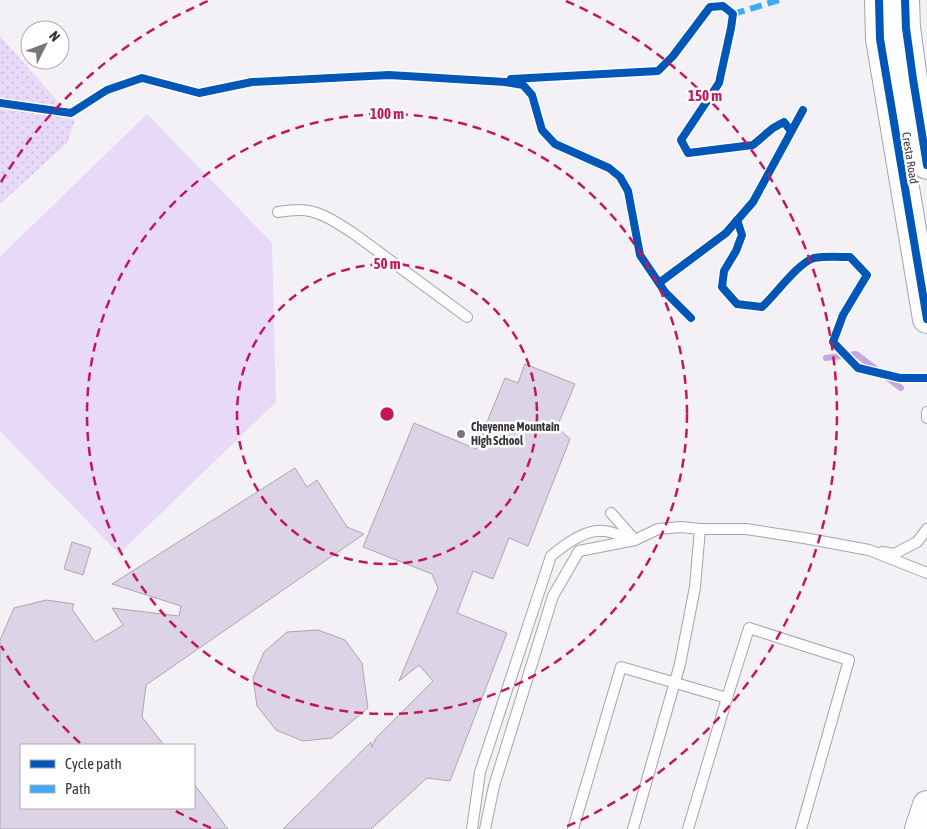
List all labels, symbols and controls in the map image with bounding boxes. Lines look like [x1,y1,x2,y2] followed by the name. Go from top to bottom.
[20,20,70,70] north arrow
[46,28,63,45] text: N
[688,87,722,104] text: 150 m
[370,105,404,122] text: 100 m
[899,131,921,185] street label: Cresta Road
[374,255,401,272] text: 50 m
[378,405,396,423] centre of rings
[471,420,560,448] place label: Cheyenne Mountain High School
[455,428,467,440] marker: Cheyenne Mountain High School
[20,744,195,809] legend
[65,755,122,772] text: Cycle path
[65,780,91,797] text: Path

